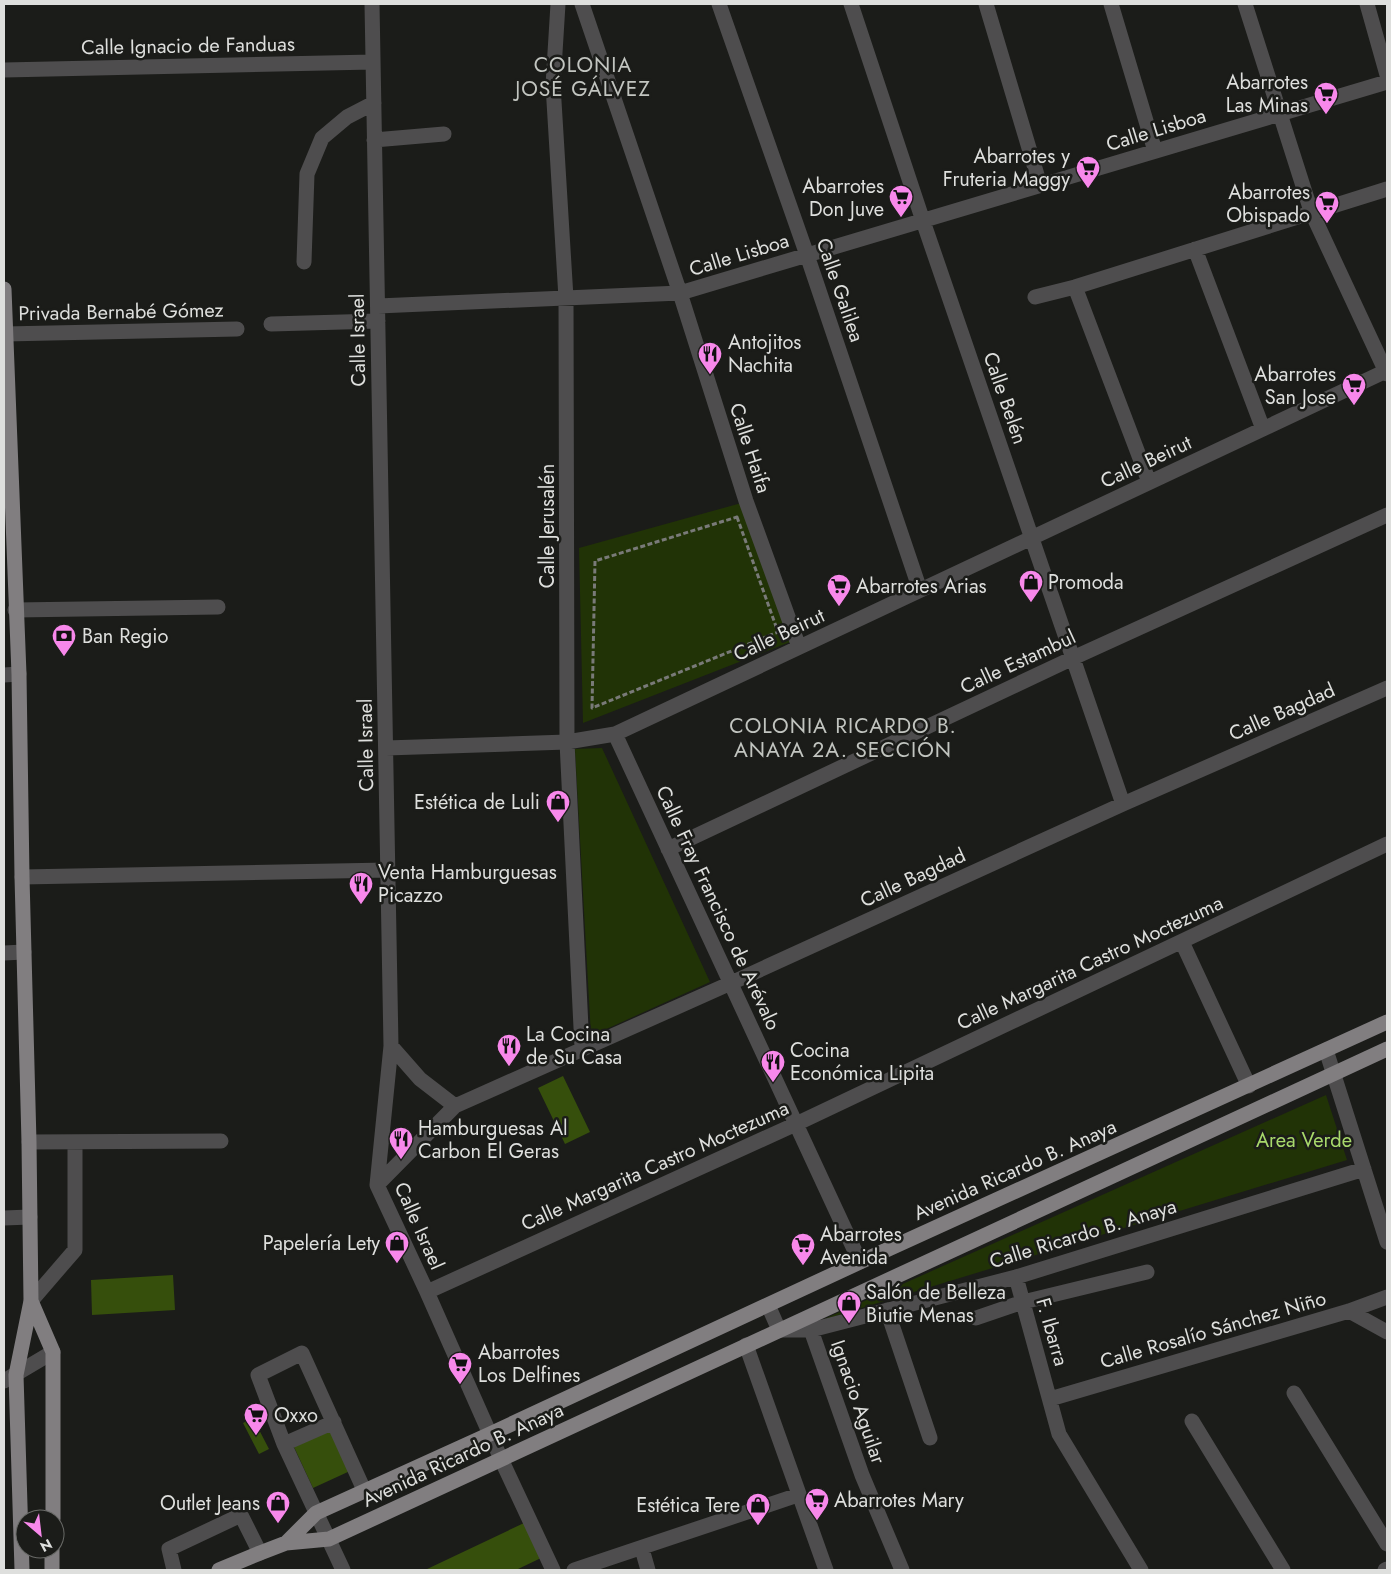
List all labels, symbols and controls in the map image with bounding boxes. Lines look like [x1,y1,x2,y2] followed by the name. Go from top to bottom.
[81,30,295,62] street label: Calle Ignacio de Fanduas
[512,50,651,104] district label: COLONIA JOSÉ GÁLVEZ
[1226,68,1308,120] place label: Abarrotes Las Minas
[1313,81,1339,115] supermarket icon: Abarrotes Las Minas
[1102,101,1210,159] street label: Calle Lisboa
[943,142,1070,194] place label: Abarrotes y Fruteria Maggy
[1075,155,1101,189] supermarket icon: Abarrotes y Fruteria Maggy
[802,172,884,224] place label: Abarrotes Don Juve
[1226,178,1310,230] place label: Abarrotes Obispado
[888,184,914,218] supermarket icon: Abarrotes Don Juve
[1314,190,1340,224] supermarket icon: Abarrotes Obispado
[685,226,793,284] street label: Calle Lisboa
[809,234,871,346] street label: Calle Galilea
[343,293,373,387] street label: Calle Israel
[18,296,224,328] street label: Privada Bernabé Gómez
[728,328,801,380] place label: Antojitos Nachita
[697,341,723,375] restaurant icon: Antojitos Nachita
[976,348,1034,448] street label: Calle Belén
[1254,360,1336,412] place label: Abarrotes San Jose
[1341,372,1367,406] supermarket icon: Abarrotes San Jose
[722,399,778,497] street label: Calle Haifa
[1096,428,1197,496] street label: Calle Beirut
[533,464,562,588] street label: Calle Jerusalén
[1048,568,1124,597] place label: Promoda
[1018,569,1044,603] shop icon: Promoda
[856,572,987,601] place label: Abarrotes Arias
[826,573,852,607] supermarket icon: Abarrotes Arias
[729,601,830,669] street label: Calle Beirut
[82,622,168,651] place label: Ban Regio
[51,623,77,657] bank icon: Ban Regio
[955,623,1081,701] street label: Calle Estambul
[1224,676,1340,748] street label: Calle Bagdad
[351,698,381,792] street label: Calle Israel
[729,711,957,765] district label: COLONIA RICARDO B. ANAYA 2A. SECCIÓN
[648,781,788,1035] street label: Calle Fray Francisco de Arévalo
[414,788,540,817] place label: Estética de Luli
[545,789,571,823] shop icon: Estética de Luli
[855,841,971,915] street label: Calle Bagdad
[378,858,557,910] place label: Venta Hamburguesas Picazzo
[348,871,374,905] restaurant icon: Venta Hamburguesas Picazzo
[952,888,1228,1038] street label: Calle Margarita Castro Moctezuma
[526,1020,622,1072] place label: La Cocina de Su Casa
[496,1033,522,1067] restaurant icon: La Cocina de Su Casa
[790,1036,934,1088] place label: Cocina Económica Lipita
[760,1049,786,1083] restaurant icon: Cocina Económica Lipita
[516,1094,794,1238] street label: Calle Margarita Castro Moctezuma
[909,1112,1121,1228] street label: Avenida Ricardo B. Anaya
[418,1114,568,1166] place label: Hamburguesas Al Carbon El Geras
[388,1126,414,1160] restaurant icon: Hamburguesas Al Carbon El Geras
[1256,1126,1352,1155] park label: Area Verde
[387,1178,451,1274] street label: Calle Israel
[986,1192,1180,1276] street label: Calle Ricardo B. Anaya
[820,1220,902,1272] place label: Abarrotes Avenida
[263,1229,380,1258] place label: Papelería Lety
[384,1230,410,1264] shop icon: Papelería Lety
[790,1232,816,1266] supermarket icon: Abarrotes Avenida
[866,1278,1006,1330] place label: Salón de Belleza Biutie Menas
[1097,1284,1329,1376] street label: Calle Rosalío Sánchez Niño
[836,1290,862,1324] shop icon: Salón de Belleza Biutie Menas
[1028,1294,1076,1370] street label: F. Ibarra
[823,1336,893,1468] street label: Ignacio Aguilar
[478,1338,580,1390] place label: Abarrotes Los Delfines
[447,1351,473,1385] supermarket icon: Abarrotes Los Delfines
[358,1396,568,1514] street label: Avenida Ricardo B. Anaya
[274,1401,318,1430] place label: Oxxo
[243,1402,269,1436] supermarket icon: Oxxo
[834,1486,964,1515] place label: Abarrotes Mary
[804,1487,830,1521] supermarket icon: Abarrotes Mary
[160,1489,260,1518] place label: Outlet Jeans
[265,1490,291,1524] shop icon: Outlet Jeans
[636,1491,740,1520] place label: Estética Tere
[745,1492,771,1526] shop icon: Estética Tere
[15,1509,65,1559] north arrow
[36,1534,56,1557] text: N

